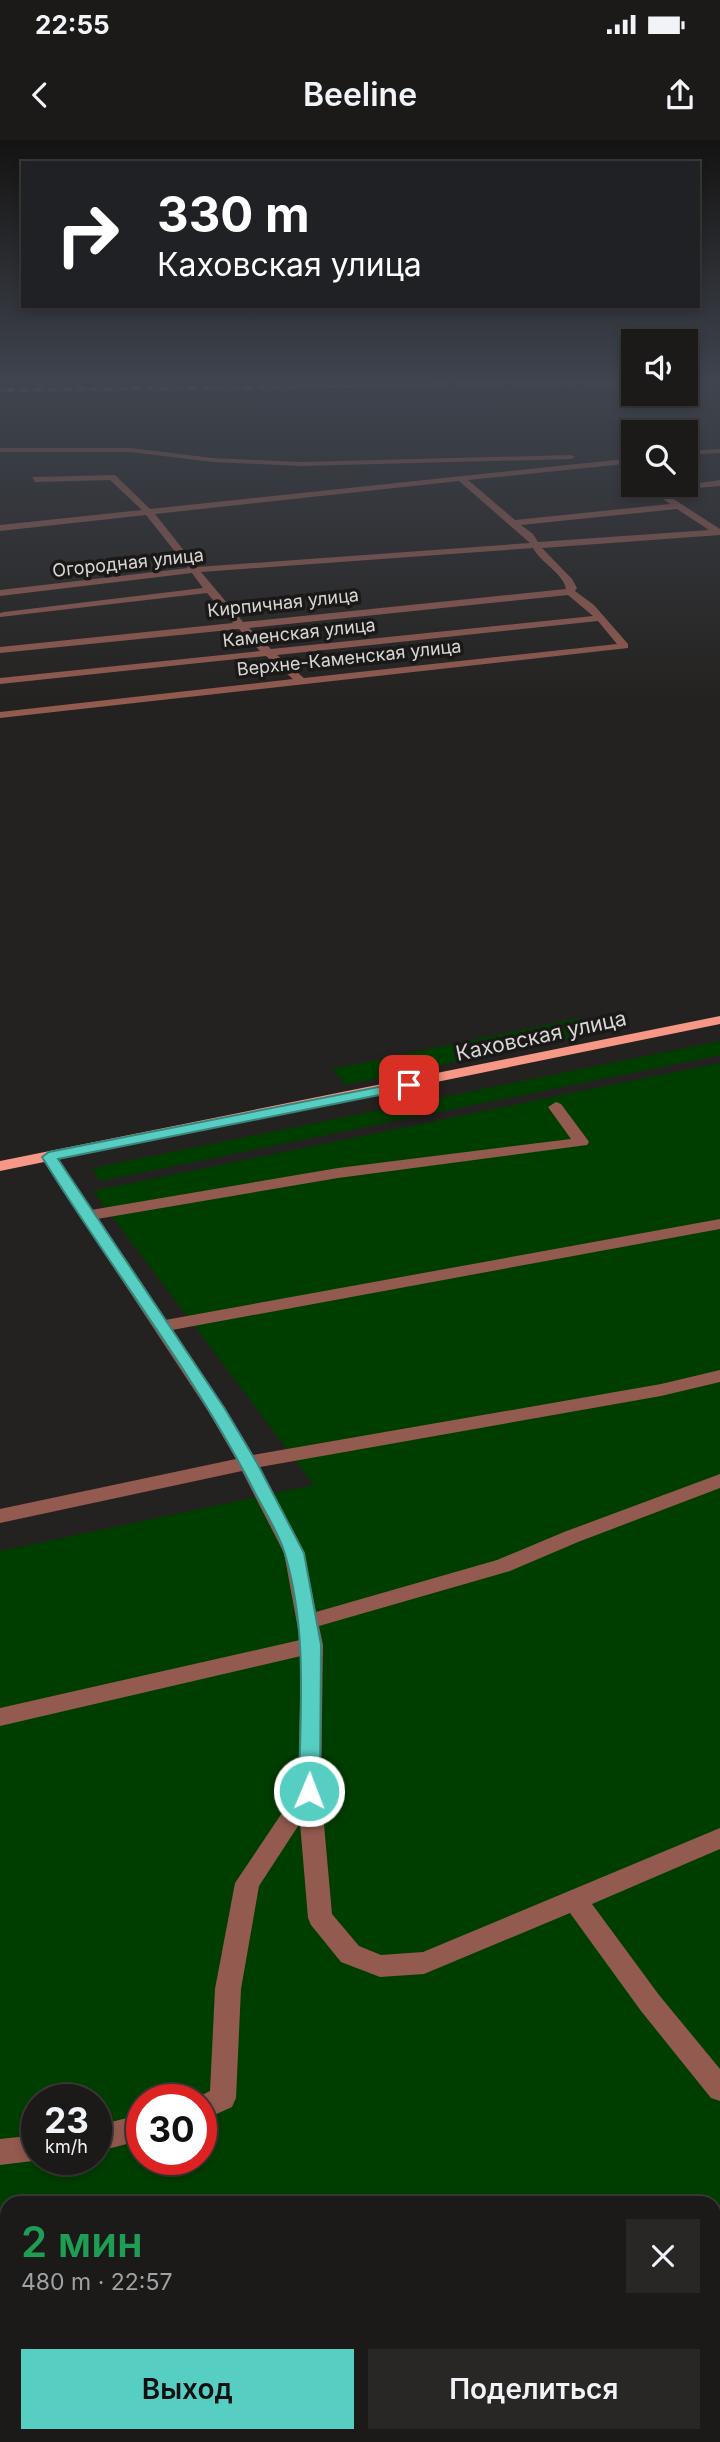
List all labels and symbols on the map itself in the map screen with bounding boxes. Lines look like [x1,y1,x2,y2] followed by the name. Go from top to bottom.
[51,544,205,581] street label: Огородная улица
[206,584,360,621] street label: Кирпичная улица
[221,614,376,651] street label: Каменская улица
[236,635,462,680] street label: Верхне-Каменская улица
[453,1005,628,1066] street label: Каховская улица
[379,1055,439,1115] pin
[272,1754,346,1828] position arrow
[126,2084,217,2175] speed limit sign: 30

